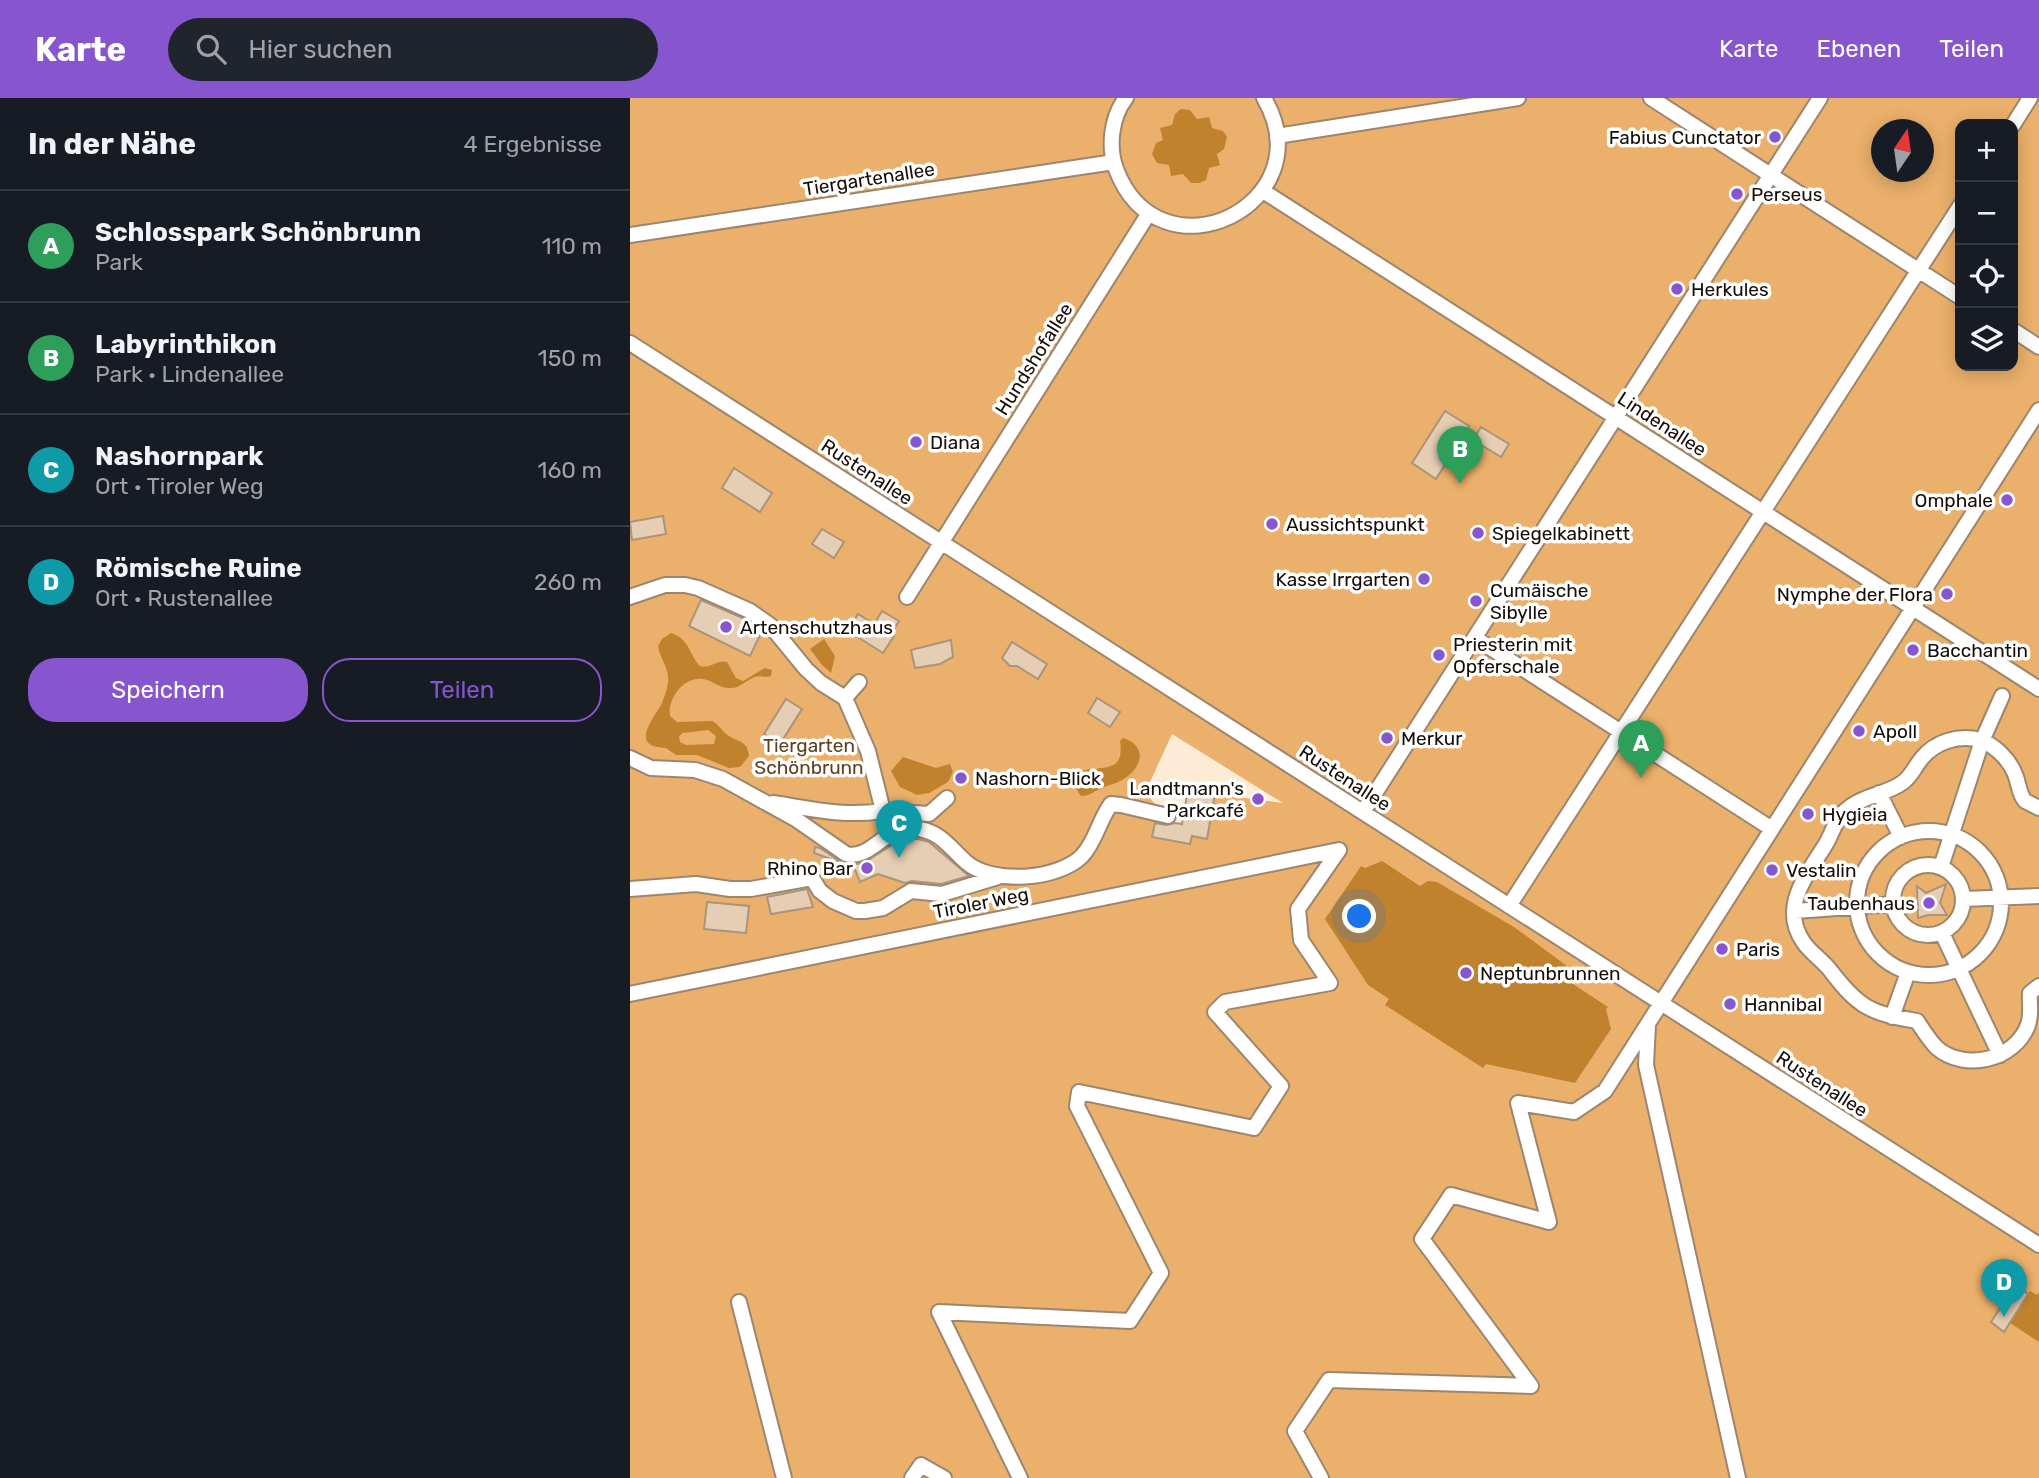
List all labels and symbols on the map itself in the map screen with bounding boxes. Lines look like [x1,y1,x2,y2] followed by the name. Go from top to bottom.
[1871,119,1934,182] north arrow
[1609,126,1762,149] place label: Fabius Cunctator
[1767,129,1783,145] marker: Fabius Cunctator
[802,157,936,201] street label: Tiergartenallee
[1751,183,1822,206] place label: Perseus
[1729,186,1745,202] marker: Perseus
[1691,278,1769,301] place label: Herkules
[1669,281,1685,297] marker: Herkules
[990,299,1078,419] street label: Hundshofallee
[1613,387,1711,461] street label: Lindenallee
[1437,426,1483,484] pin: B
[930,431,980,454] place label: Diana
[817,434,917,510] street label: Rustenallee
[908,434,924,450] marker: Diana
[1915,489,1993,512] place label: Omphale
[1999,492,2015,508] marker: Omphale
[1286,513,1425,536] place label: Aussichtspunkt
[1264,516,1280,532] marker: Aussichtspunkt
[1492,522,1631,545] place label: Spiegelkabinett
[1470,525,1486,541] marker: Spiegelkabinett
[1275,568,1410,591] place label: Kasse Irrgarten
[1416,571,1432,587] marker: Kasse Irrgarten
[1490,579,1588,624] place label: Cumäische Sibylle
[1777,583,1933,606] place label: Nymphe der Flora
[1939,586,1955,602] marker: Nymphe der Flora
[1468,593,1484,609] marker: Cumäische Sibylle
[740,616,893,639] place label: Artenschutzhaus
[718,619,734,635] marker: Artenschutzhaus
[1453,633,1573,678] place label: Priesterin mit Opferschale
[1927,639,2028,662] place label: Bacchantin
[1905,642,1921,658] marker: Bacchantin
[1431,647,1447,663] marker: Priesterin mit Opferschale
[1618,720,1664,778] pin: A
[1873,720,1917,743] place label: Apoll
[1851,723,1867,739] marker: Apoll
[1401,727,1463,750] place label: Merkur
[1379,730,1395,746] marker: Merkur
[754,734,864,779] park label: Tiergarten Schönbrunn
[1295,740,1395,816] street label: Rustenallee
[975,767,1101,790] place label: Nashorn-Blick
[953,770,969,786] marker: Nashorn-Blick
[1129,777,1244,822] place label: Landtmann's Parkcafé
[1250,791,1266,807] marker: Landtmann's Parkcafé
[876,800,922,858] pin: C
[1822,803,1887,826] place label: Hygieia
[1800,806,1816,822] marker: Hygieia
[767,857,854,880] place label: Rhino Bar
[1786,859,1856,882] place label: Vestalin
[859,860,875,876] marker: Rhino Bar
[1764,862,1780,878] marker: Vestalin
[931,882,1031,924] street label: Tiroler Weg
[1807,892,1915,915] place label: Taubenhaus
[1921,895,1937,911] marker: Taubenhaus
[1342,899,1376,933] your location
[1736,938,1780,961] place label: Paris
[1714,941,1730,957] marker: Paris
[1480,962,1621,985] place label: Neptunbrunnen
[1458,965,1474,981] marker: Neptunbrunnen
[1744,993,1822,1016] place label: Hannibal
[1722,996,1738,1012] marker: Hannibal
[1772,1046,1872,1122] street label: Rustenallee
[1981,1259,2027,1317] pin: D

